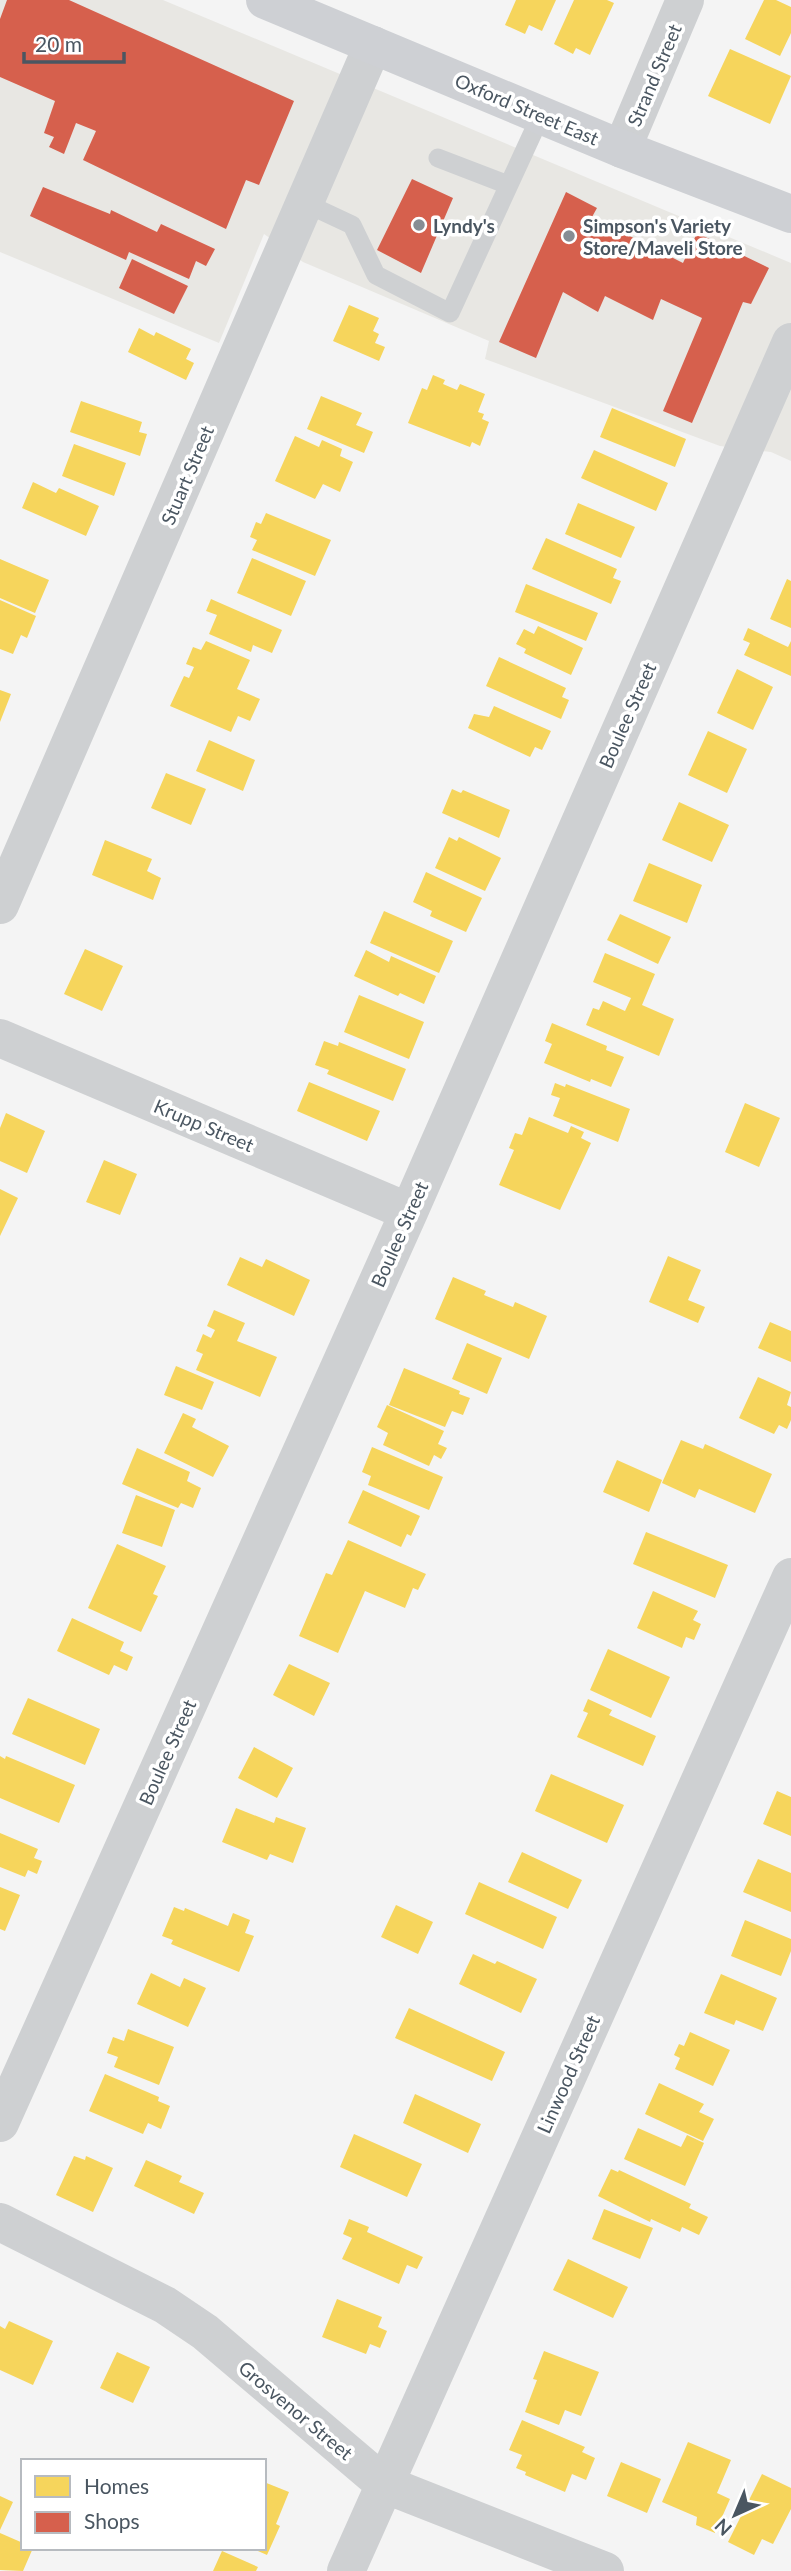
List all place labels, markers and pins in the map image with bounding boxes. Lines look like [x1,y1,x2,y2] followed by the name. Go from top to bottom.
[433,214,495,237] place label: Lyndy's
[583,214,743,259] place label: Simpson's Variety Store/Maveli Store
[411,217,427,233] marker: Lyndy's
[561,228,577,244] marker: Simpson's Variety Store/Maveli Store

